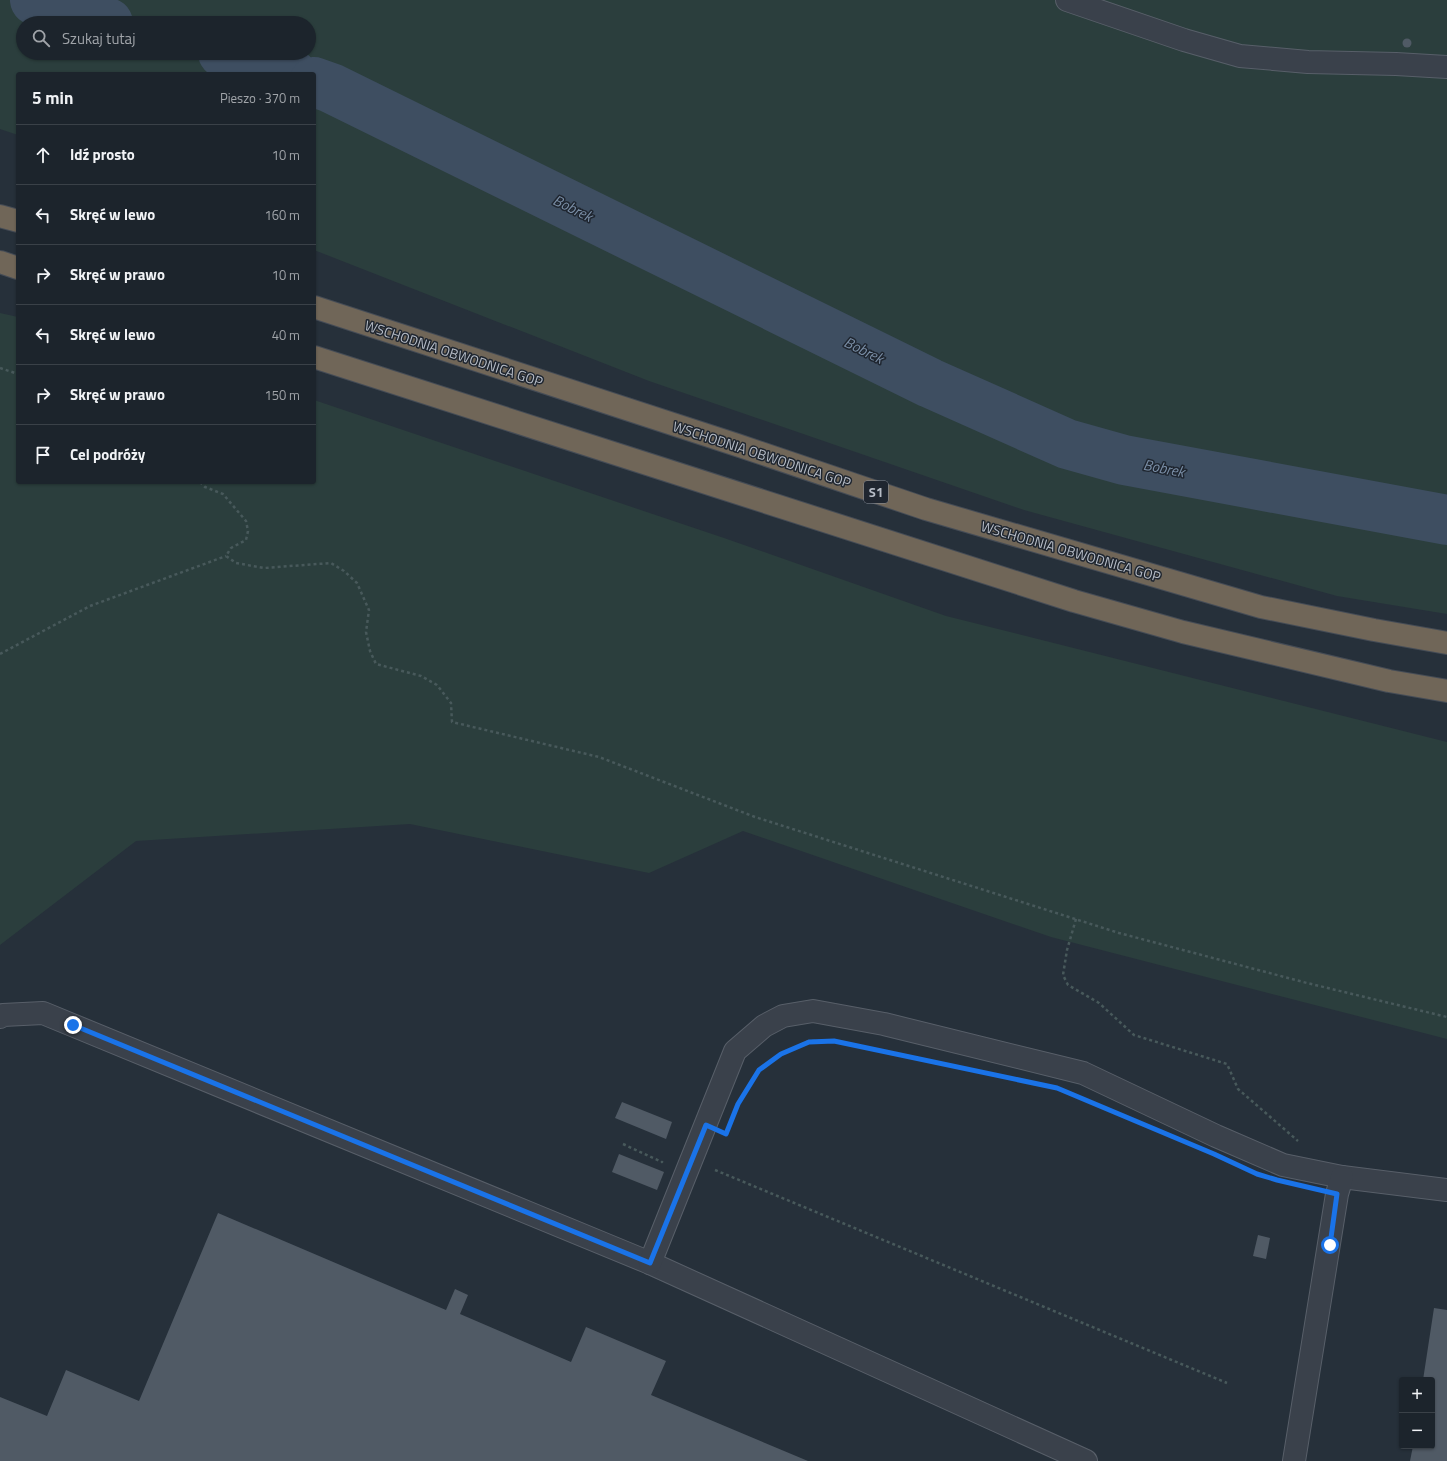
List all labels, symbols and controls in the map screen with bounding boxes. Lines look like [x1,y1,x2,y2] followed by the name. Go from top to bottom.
[16,16,316,60] search box
[30,27,52,49] icon: search
[62,27,135,50] text: Szukaj tutaj
[32,85,73,111] text: 5 min
[220,88,300,108] text: Pieszo · 370 m
[70,143,135,166] text: Idź prosto
[32,144,54,166] icon: ahead
[272,145,300,165] text: 10 m
[549,189,599,228] water label: Bobrek
[70,203,155,226] text: Skręć w lewo
[32,204,54,226] icon: left
[264,205,300,225] text: 160 m
[70,263,165,286] text: Skręć w prawo
[32,264,54,286] icon: right
[272,265,300,285] text: 10 m
[362,314,546,392] street label: WSCHODNIA OBWODNICA GOP
[70,323,155,346] text: Skręć w lewo
[32,324,54,346] icon: left
[272,325,300,345] text: 40 m
[840,331,890,370] water label: Bobrek
[70,383,165,406] text: Skręć w prawo
[32,384,54,406] icon: right
[264,385,300,405] text: 150 m
[670,415,854,493] street label: WSCHODNIA OBWODNICA GOP
[70,443,145,466] text: Cel podróży
[32,444,54,466] icon: arrive
[1141,453,1189,484] water label: Bobrek
[864,481,888,503] road number: S1
[979,515,1163,587] street label: WSCHODNIA OBWODNICA GOP
[64,1016,82,1034] route end
[1321,1236,1339,1254] route start
[1399,1377,1435,1449] map controls
[1399,1377,1435,1413] button: +
[1399,1413,1435,1449] button: −

